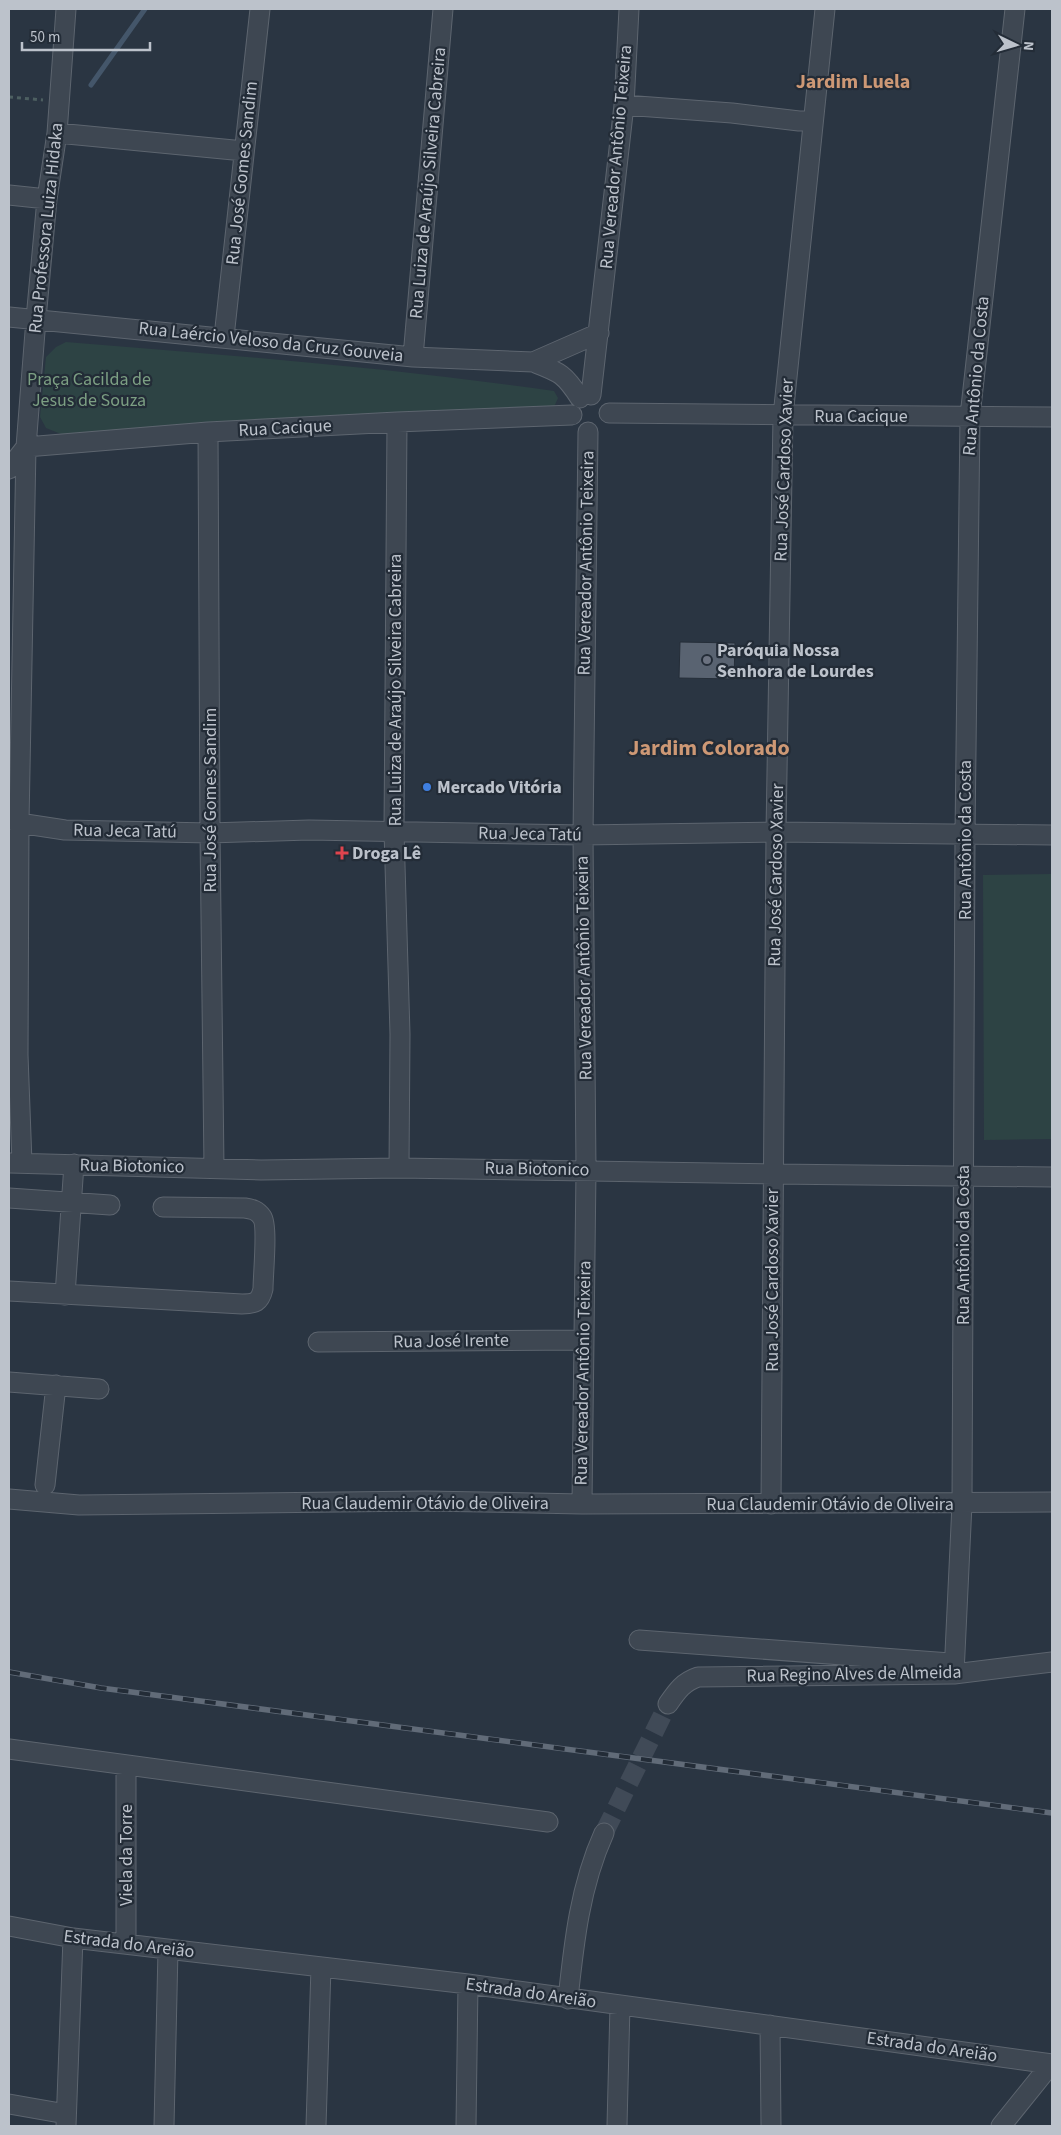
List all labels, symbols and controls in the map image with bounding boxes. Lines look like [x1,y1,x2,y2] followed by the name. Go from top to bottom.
[22,20,150,52] scale bar
[991,20,1041,70] north arrow
[30,27,60,48] text: 50 m
[1018,41,1038,52] text: N
[594,44,638,270] street label: Rua Vereador Antônio Teixeira
[404,46,452,320] street label: Rua Luiza de Araújo Silveira Cabreira
[796,68,910,96] district label: Jardim Luela
[220,80,264,266] street label: Rua José Gomes Sandim
[23,121,69,335] street label: Rua Professora Luiza Hidaka
[957,295,995,457] street label: Rua Antônio da Costa
[137,316,405,368] street label: Rua Laércio Veloso da Cruz Gouveia
[27,367,151,413] park label: Praça Cacilda de Jesus de Souza
[768,377,800,562] street label: Rua José Cardoso Xavier
[814,404,908,429] street label: Rua Cacique
[238,413,332,443] street label: Rua Cacique
[572,450,600,676] street label: Rua Vereador Antônio Teixeira
[383,554,408,826] street label: Rua Luiza de Araújo Silveira Cabreira
[717,638,874,684] place label: Paróquia Nossa Senhora de Lourdes
[701,654,713,666] marker: Paróquia Nossa Senhora de Lourdes
[198,708,223,892] street label: Rua José Gomes Sandim
[628,732,790,764] district label: Jardim Colorado
[953,760,978,920] street label: Rua Antônio da Costa
[437,775,562,800] place label: Mercado Vitória
[421,781,433,793] marker: Mercado Vitória
[762,782,790,967] street label: Rua José Cardoso Xavier
[73,818,177,844] street label: Rua Jeca Tatú
[478,821,582,847] street label: Rua Jeca Tatú
[352,841,421,866] place label: Droga Lê
[336,847,348,859] marker: Droga Lê
[570,855,598,1081] street label: Rua Vereador Antônio Teixeira
[79,1153,185,1179] street label: Rua Biotonico
[484,1156,590,1182] street label: Rua Biotonico
[951,1165,976,1325] street label: Rua Antônio da Costa
[760,1188,785,1372] street label: Rua José Cardoso Xavier
[569,1260,597,1486] street label: Rua Vereador Antônio Teixeira
[393,1327,509,1355] street label: Rua José Irente
[301,1491,549,1516] street label: Rua Claudemir Otávio de Oliveira
[706,1492,954,1517] street label: Rua Claudemir Otávio de Oliveira
[746,1660,962,1688] street label: Rua Regino Alves de Almeida
[114,1804,139,1906] street label: Viela da Torre
[62,1924,196,1964] street label: Estrada do Areião
[464,1971,598,2015] street label: Estrada do Areião
[865,2025,999,2069] street label: Estrada do Areião

